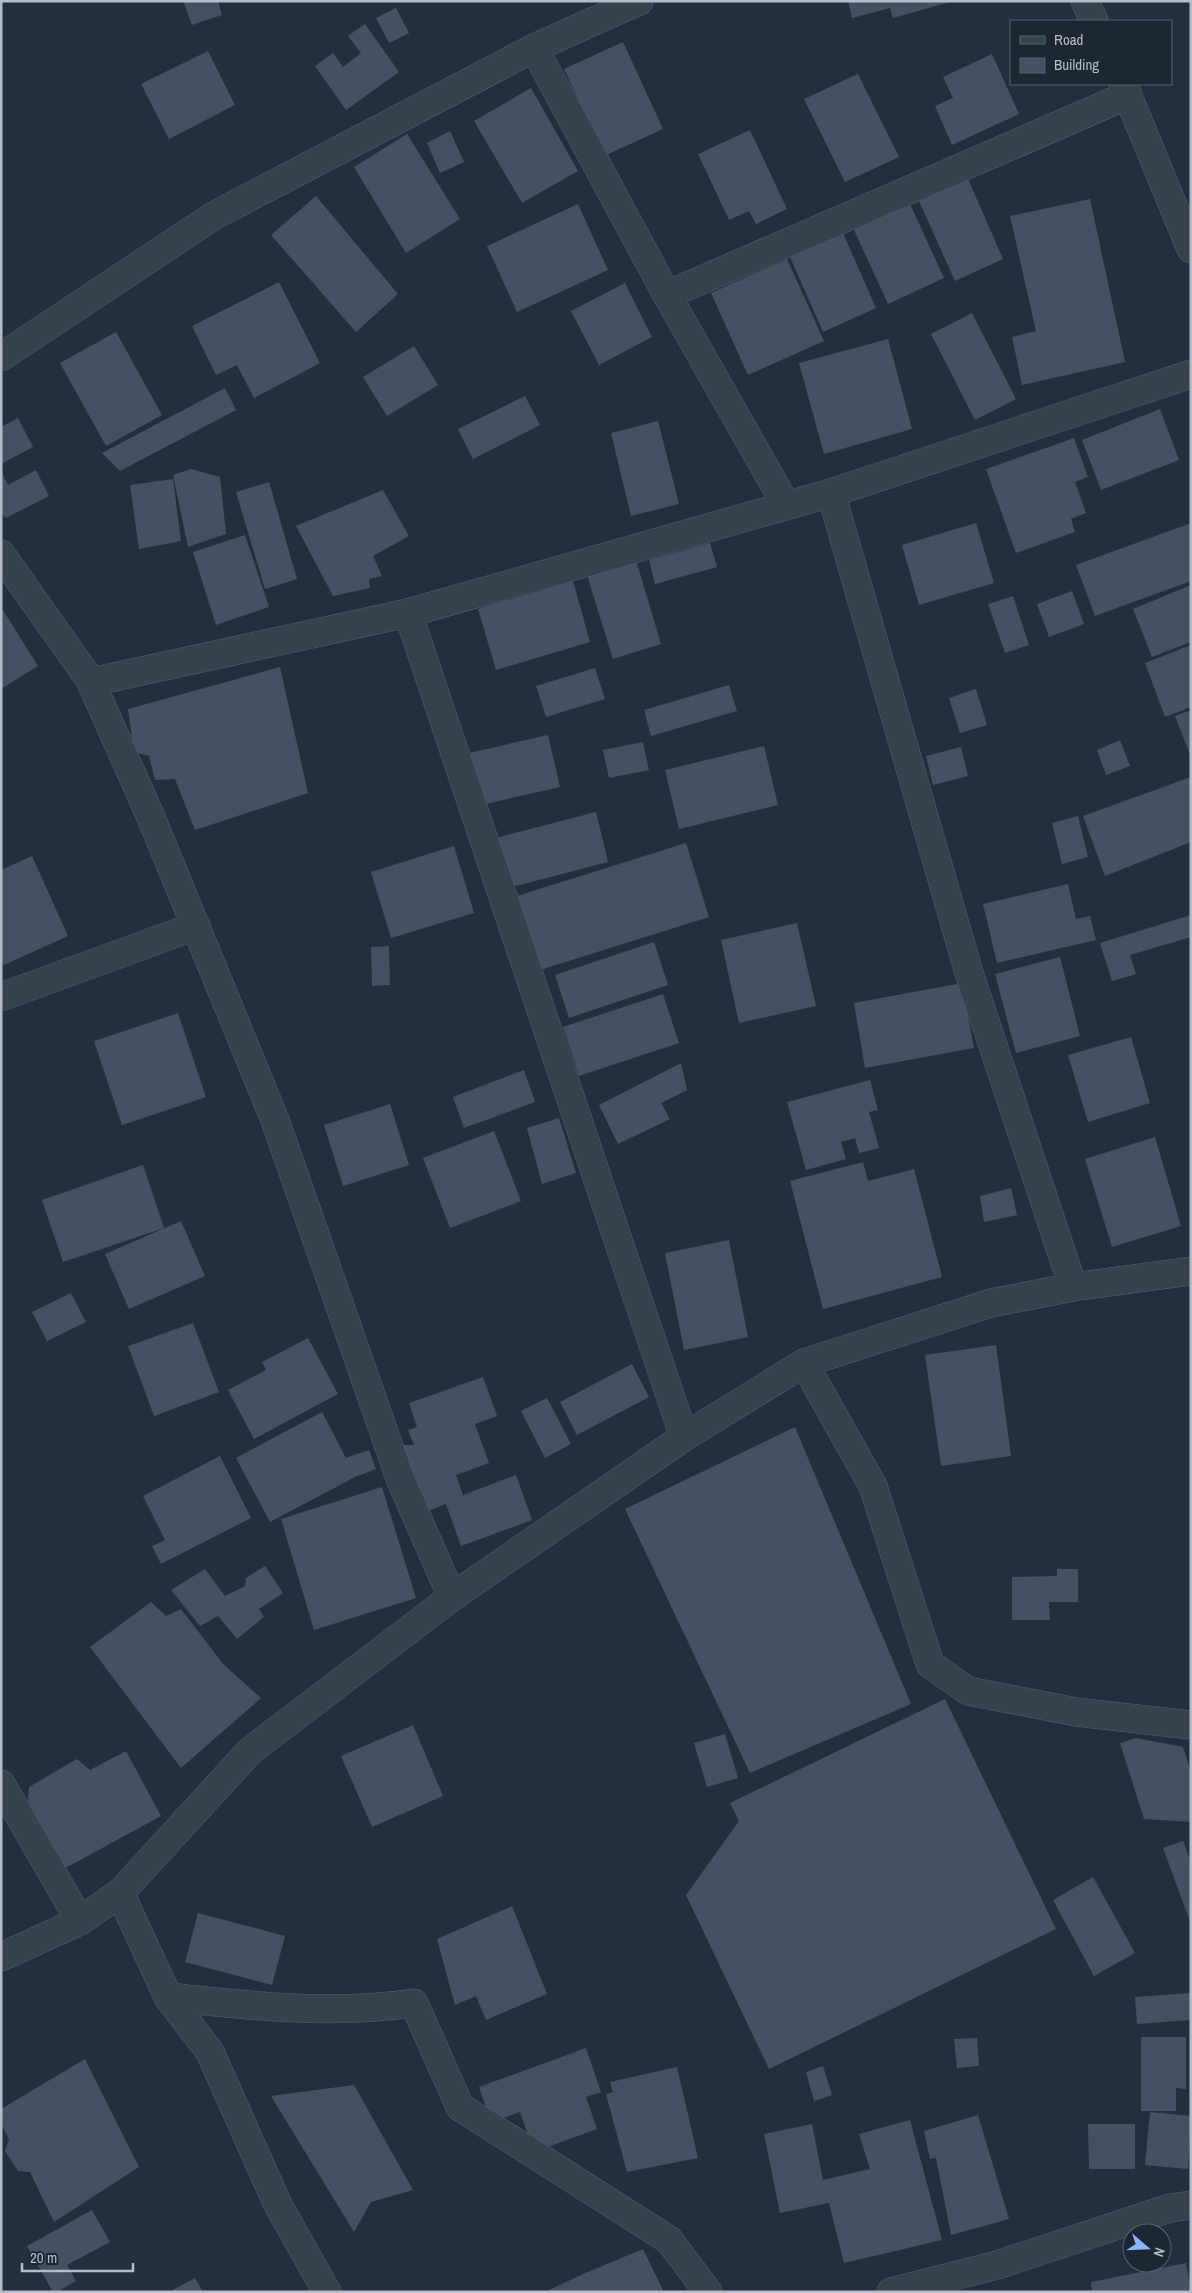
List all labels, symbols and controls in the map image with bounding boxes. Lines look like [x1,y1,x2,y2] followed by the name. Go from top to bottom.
[1010,20,1172,85] legend
[1054,29,1083,50] text: Road
[1054,54,1099,75] text: Building
[1122,2223,1172,2273] north arrow
[22,2240,134,2272] scale bar
[1149,2245,1169,2259] text: N
[30,2247,57,2268] text: 20 m

